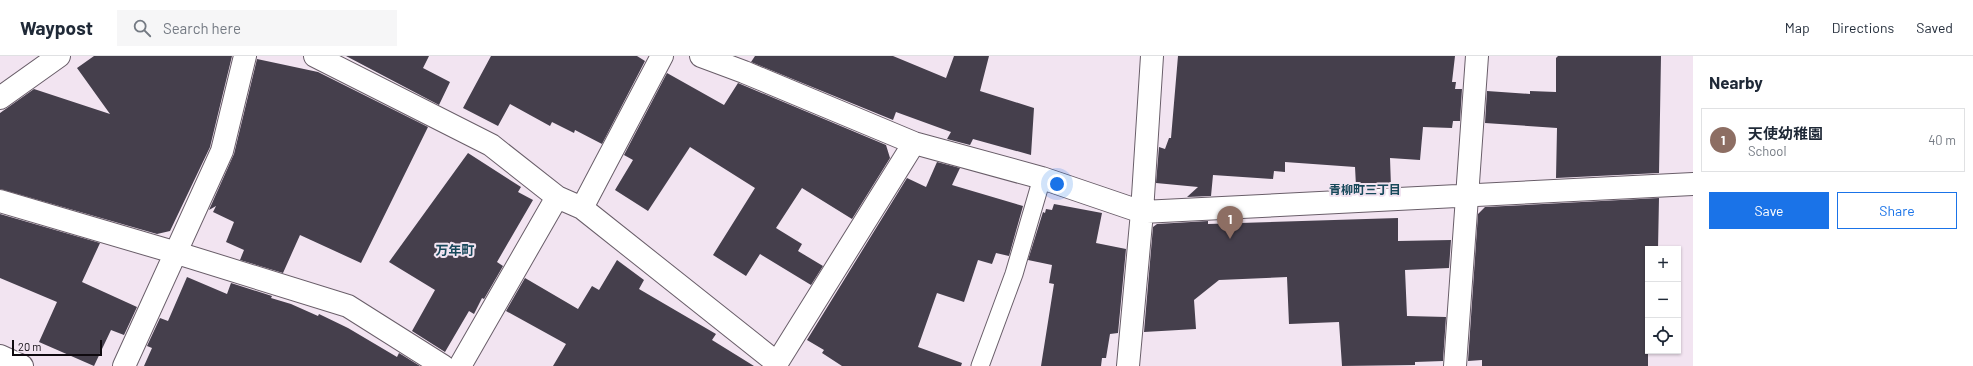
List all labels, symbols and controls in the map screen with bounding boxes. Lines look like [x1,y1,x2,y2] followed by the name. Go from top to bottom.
[117,10,397,46] search box
[20,16,93,39] text: Waypost
[131,17,153,39] icon: search
[163,19,241,37] text: Search here
[1785,19,1810,36] text: Map
[1832,19,1894,36] text: Directions
[1916,19,1953,36] text: Saved
[1709,72,1763,92] text: Nearby
[1748,124,1823,142] text: 天使幼稚園
[1721,132,1725,148] text: 1
[1928,132,1956,148] text: 40 m
[1748,143,1786,159] text: School
[1047,174,1067,194] your location
[1329,182,1401,196] district label: 青柳町三丁目
[1709,192,1829,229] button: Save
[1837,192,1957,229] button: Share
[1217,206,1243,239] pin: 1
[435,242,475,258] district label: 万年町
[1645,246,1681,354] map controls
[1645,246,1681,282] button: +
[1645,282,1681,318] button: −
[1645,318,1681,354] button: locate
[12,338,102,357] scale bar
[18,340,41,353] text: 20 m

